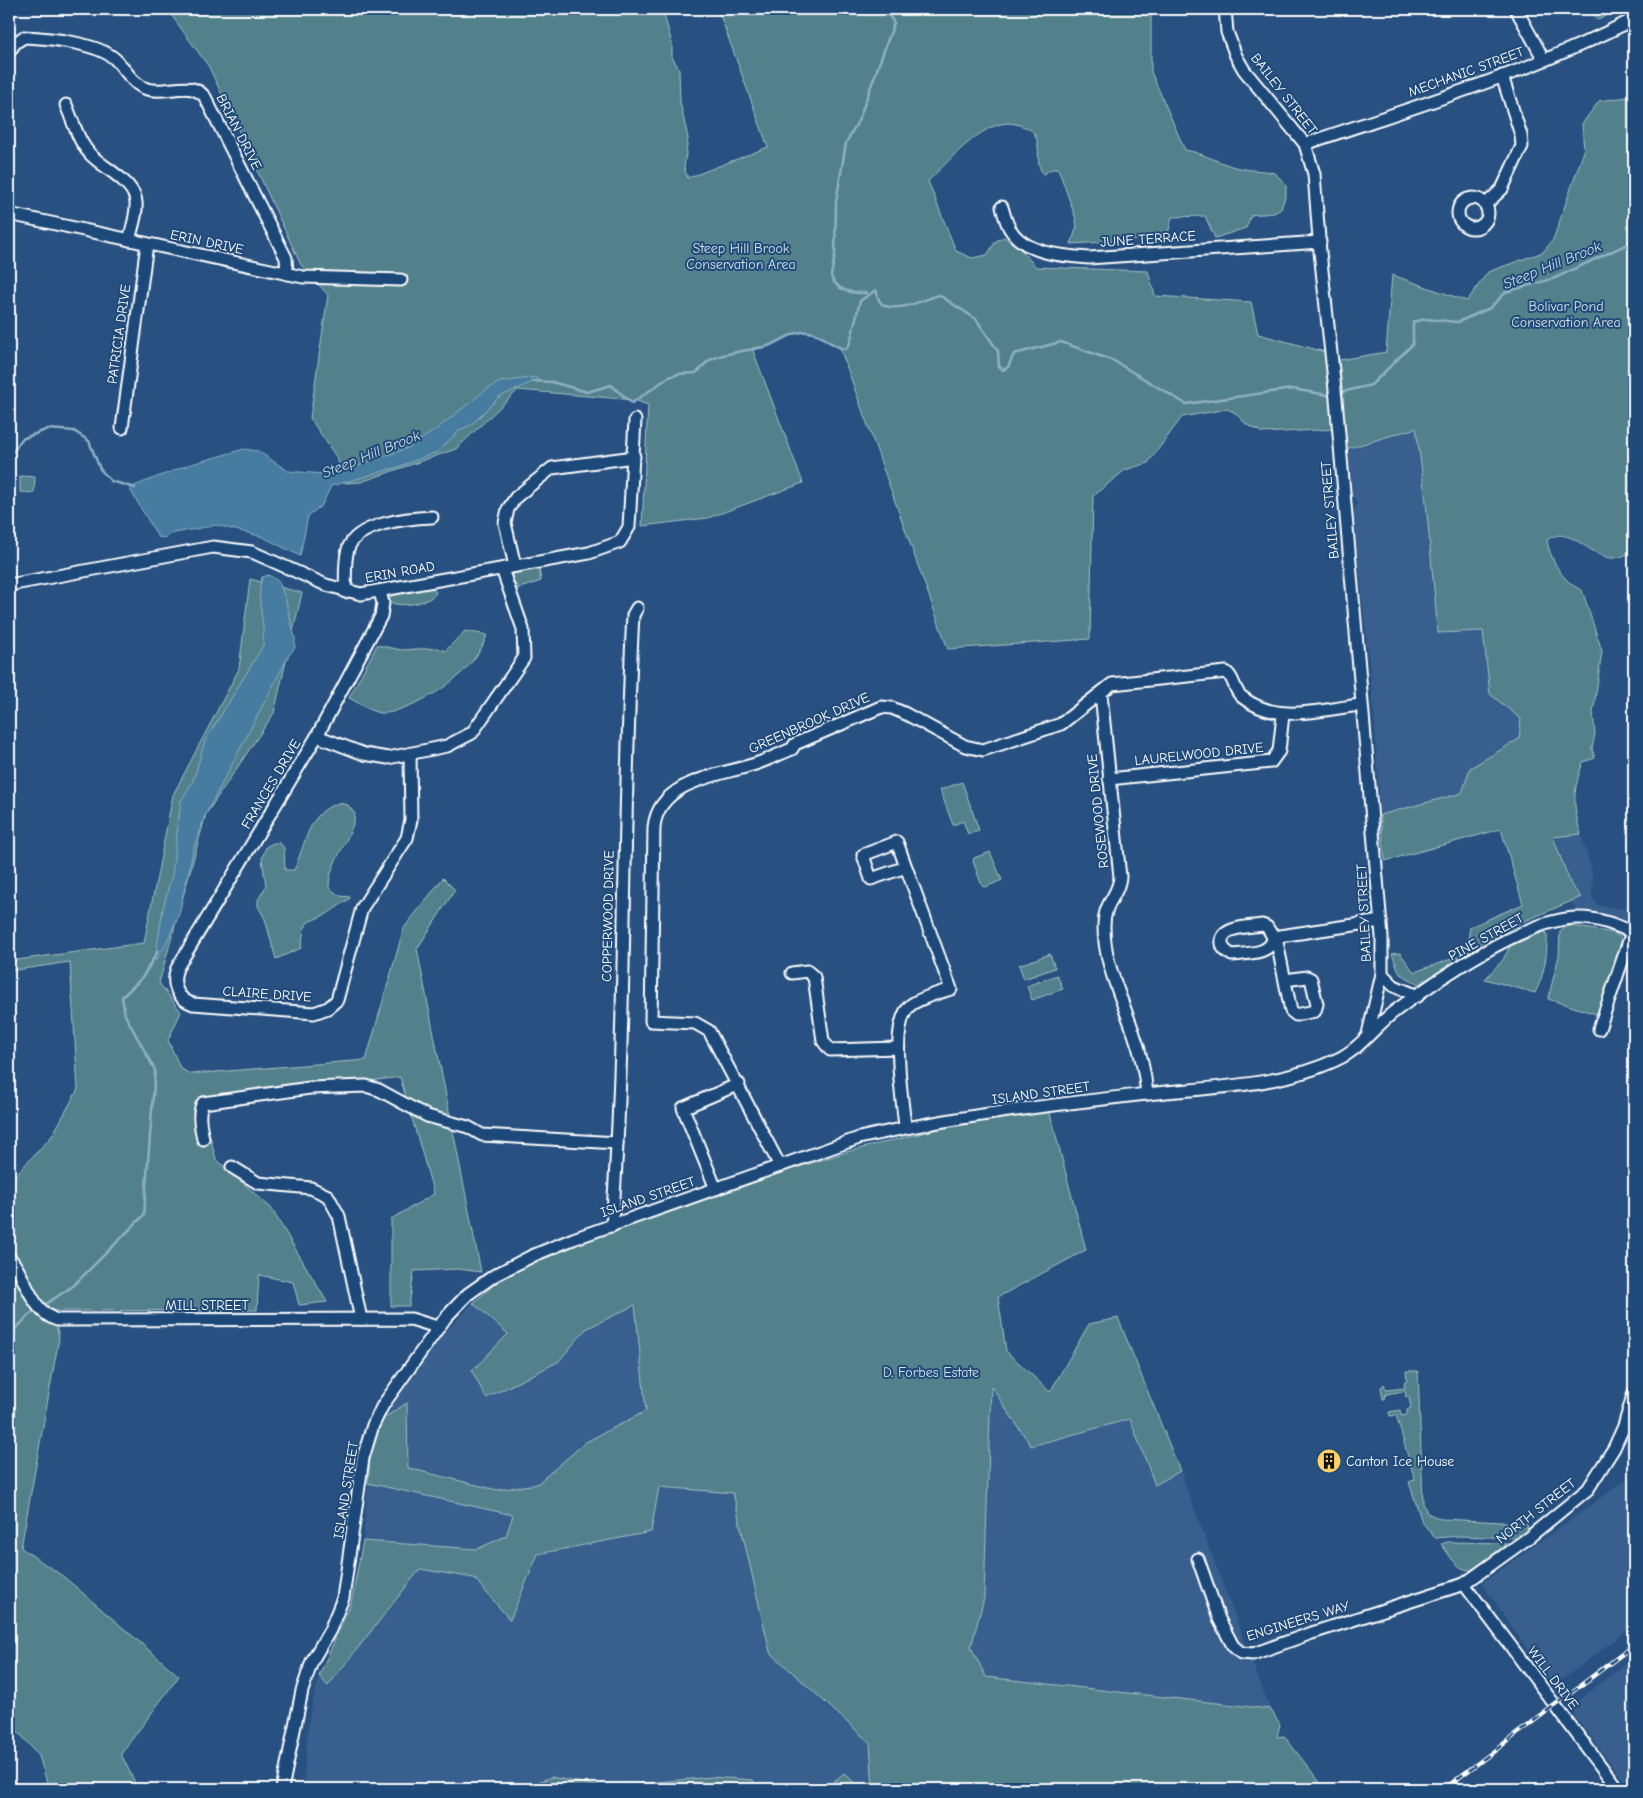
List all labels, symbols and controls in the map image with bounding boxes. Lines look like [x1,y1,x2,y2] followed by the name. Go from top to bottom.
[1406,43,1527,101] street label: MECHANIC STREET
[1247,50,1321,139] street label: BAILEY STREET
[213,91,265,173] street label: BRIAN DRIVE
[169,226,245,258] street label: ERIN DRIVE
[1100,227,1196,251] street label: JUNE TERRACE
[1500,237,1605,293] water label: Steep Hill Brook
[686,240,796,273] park label: Steep Hill Brook Conservation Area
[104,283,134,385] street label: PATRICIA DRIVE
[1511,298,1621,331] park label: Bolivar Pond Conservation Area
[319,426,424,482] water label: Steep Hill Brook
[1317,460,1343,560] street label: BAILEY STREET
[364,557,436,586] street label: ERIN ROAD
[746,689,872,757] street label: GREENBROOK DRIVE
[237,736,305,832] street label: FRANCES DRIVE
[1134,739,1264,769] street label: LAURELWOOD DRIVE
[1084,753,1112,869] street label: ROSEWOOD DRIVE
[598,850,618,982] street label: COPPERWOOD DRIVE
[1353,863,1375,963] street label: BAILEY STREET
[1445,909,1527,965] street label: PINE STREET
[222,982,312,1006] street label: CLAIRE DRIVE
[991,1078,1092,1108] street label: ISLAND STREET
[599,1173,698,1221] street label: ISLAND STREET
[165,1297,249,1314] street label: MILL STREET
[883,1364,979,1381] park label: D. Forbes Estate
[330,1439,362,1540] street label: ISLAND STREET
[1316,1448,1342,1474] building icon: Canton Ice House
[1346,1453,1454,1470] place label: Canton Ice House
[1493,1474,1580,1547] street label: NORTH STREET
[1244,1597,1352,1645] street label: ENGINEERS WAY
[1524,1643,1582,1713] street label: WILL DRIVE

